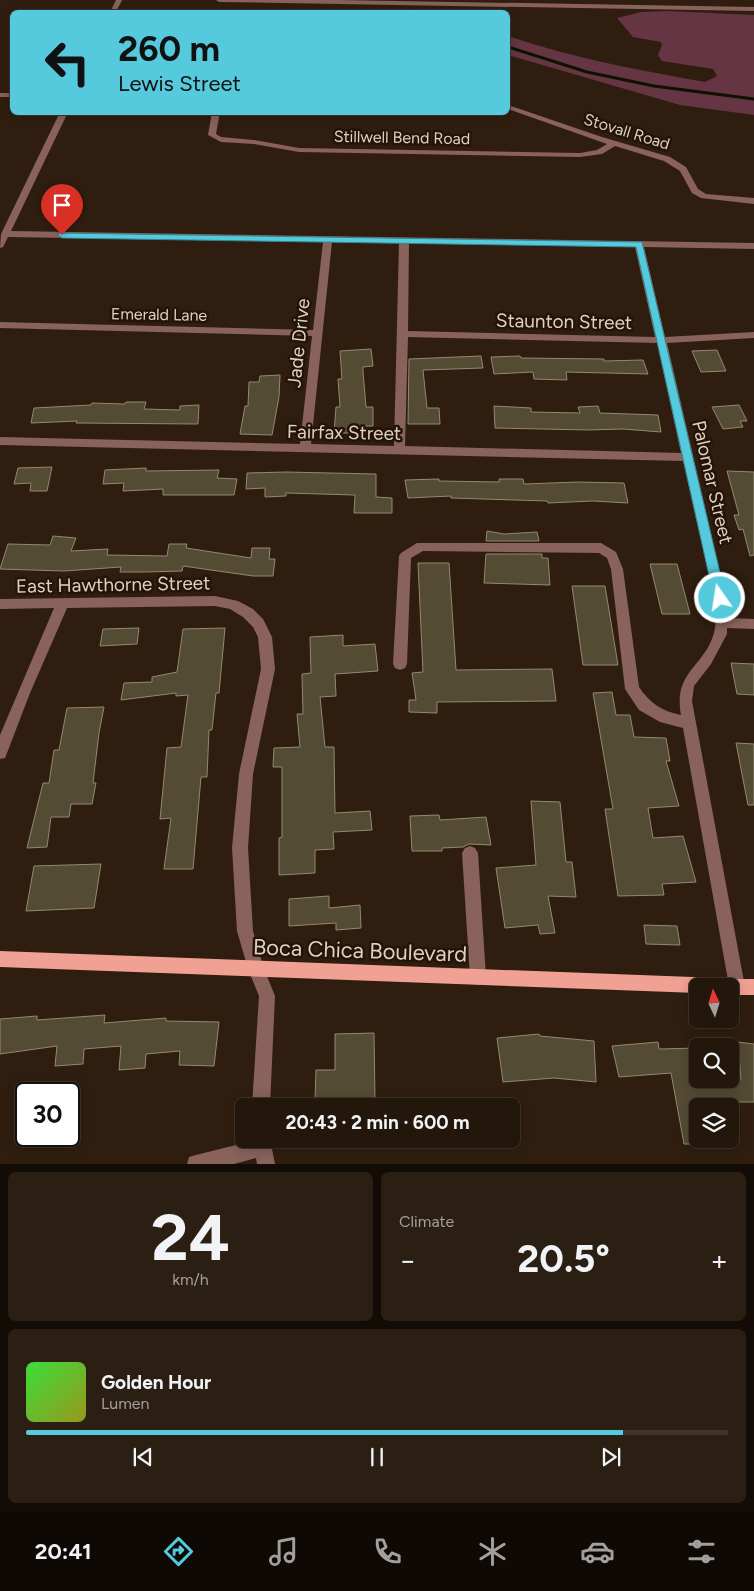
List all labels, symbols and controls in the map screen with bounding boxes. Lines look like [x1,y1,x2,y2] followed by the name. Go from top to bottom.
[118,28,220,70] text: 260 m
[35,30,100,95] icon: left
[118,70,241,97] text: Lewis Street
[582,109,672,154] street label: Stovall Road
[334,127,470,148] street label: Stillwell Bend Road
[41,184,83,235] pin
[48,191,76,219] icon: arrive
[282,297,315,389] street label: Jade Drive
[111,304,208,325] street label: Emerald Lane
[496,309,632,334] street label: Staunton Street
[687,418,738,546] street label: Palomar Street
[287,420,401,445] street label: Fairfax Street
[16,571,210,598] street label: East Hawthorne Street
[693,571,745,623] position arrow
[252,933,468,968] street label: Boca Chica Boulevard
[689,978,739,1028] north arrow
[689,978,739,1148] map controls
[689,1038,739,1088] button: search
[15,1082,80,1147] speed limit sign: 30
[689,1098,739,1148] button: layers
[285,1111,470,1134] text: 20:43 · 2 min · 600 m
[151,1198,230,1276] text: 24
[399,1212,454,1231] text: Climate
[517,1236,610,1282] text: 20.5°
[399,1243,416,1277] text: −
[711,1243,728,1277] text: +
[172,1270,209,1289] text: km/h
[101,1371,211,1394] text: Golden Hour
[101,1394,150,1413] text: Lumen
[129,1443,157,1471] icon: previous
[363,1443,391,1471] icon: pause
[597,1443,625,1471] icon: next
[161,1534,196,1569] icon: directions
[266,1534,301,1569] icon: music
[370,1534,405,1569] icon: phone
[475,1534,510,1569] icon: climate
[580,1534,615,1569] icon: car
[684,1534,719,1569] icon: filters
[35,1538,92,1565] text: 20:41

